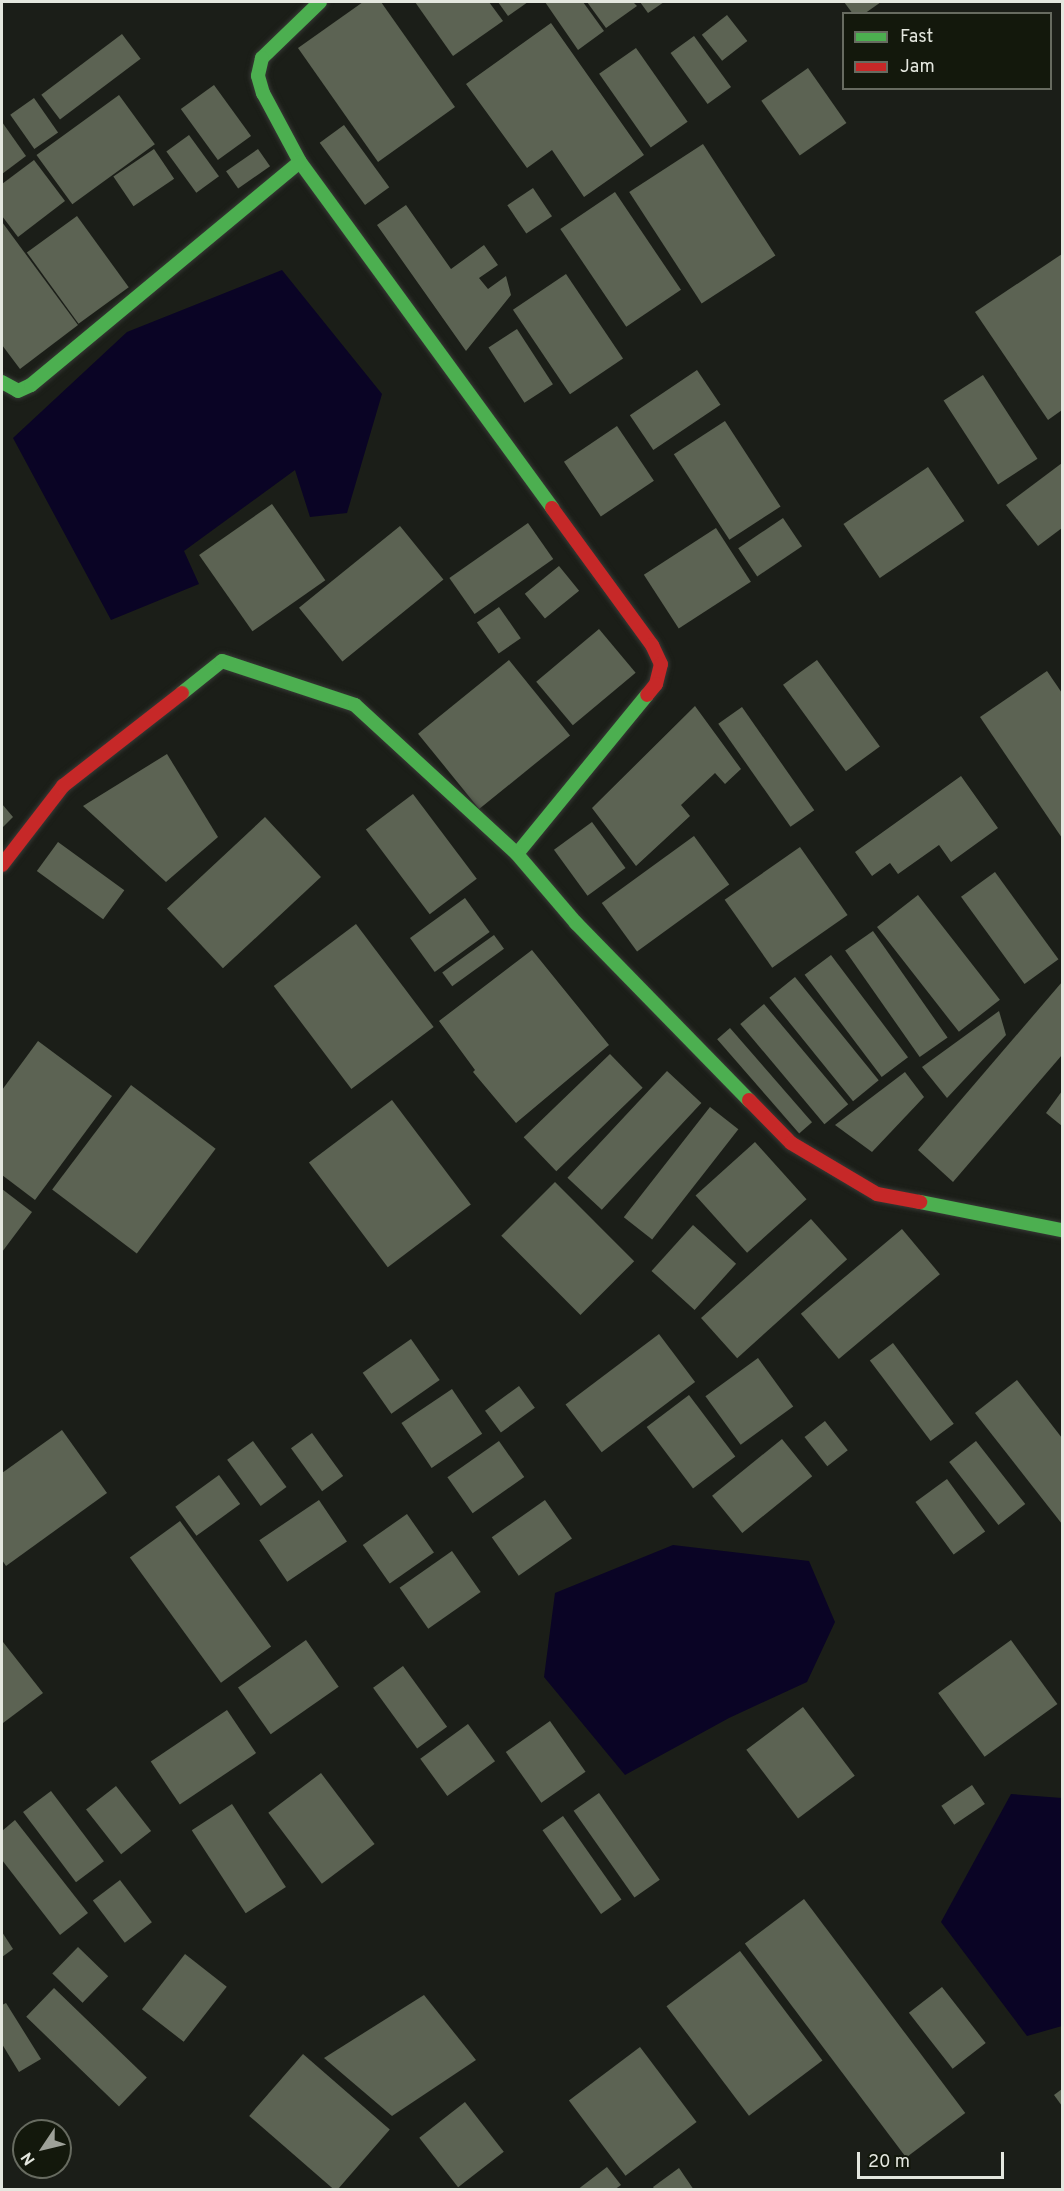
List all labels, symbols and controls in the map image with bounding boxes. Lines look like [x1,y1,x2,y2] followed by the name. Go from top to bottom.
[842,12,1052,90] legend
[900,26,933,49] text: Fast
[900,56,935,79] text: Jam
[12,2119,72,2179] north arrow
[860,2140,1007,2178] scale bar
[17,2148,40,2169] text: N
[868,2151,910,2174] text: 20 m

